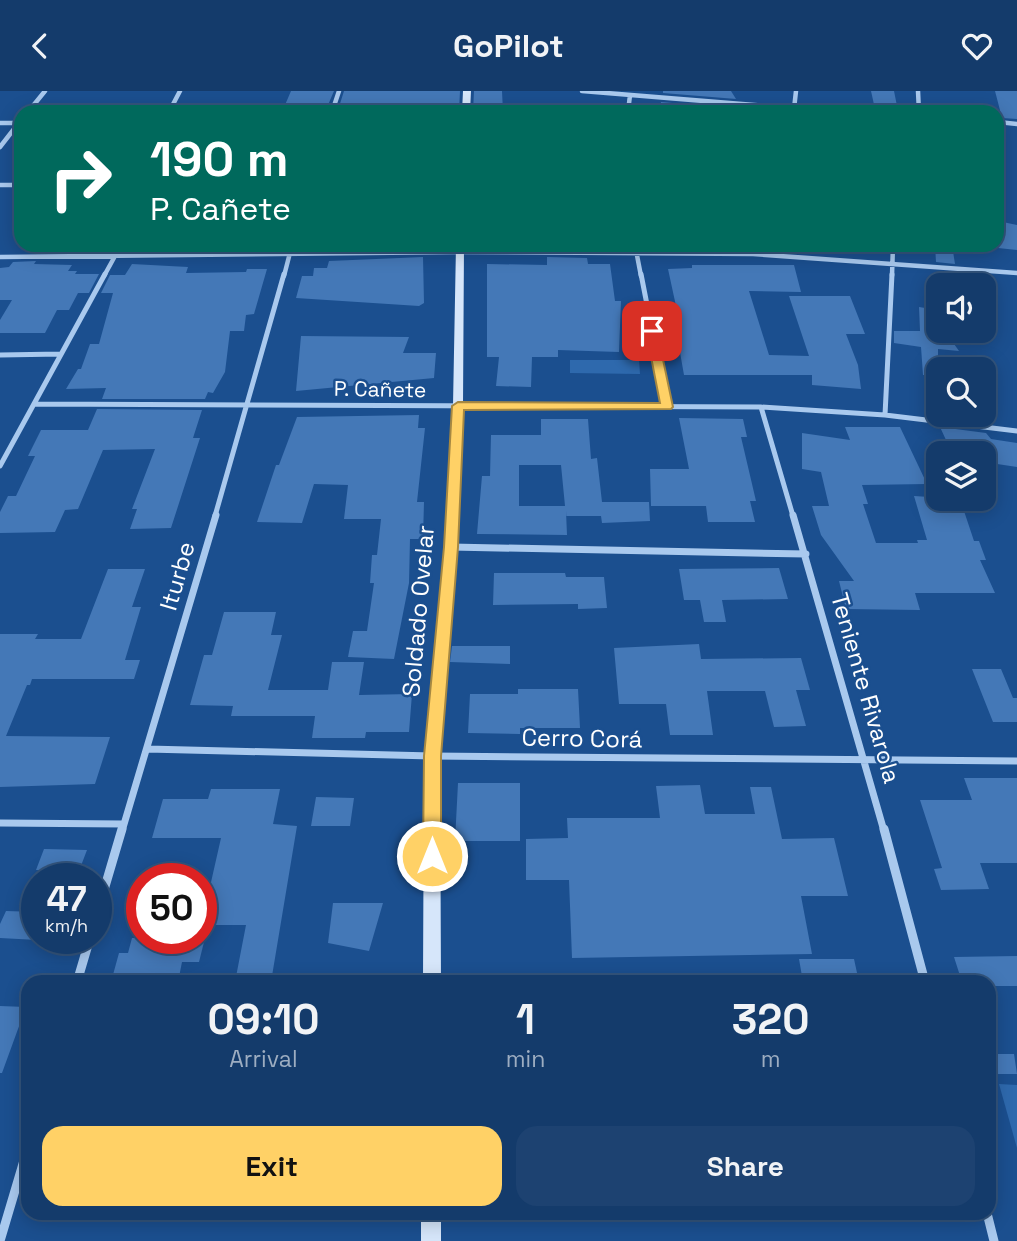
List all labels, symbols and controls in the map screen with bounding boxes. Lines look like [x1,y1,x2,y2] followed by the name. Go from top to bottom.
[453,26,564,66] text: GoPilot
[21,27,59,65] icon: back
[958,27,996,65] icon: heart
[150,128,288,190] text: 190 m
[35,133,126,224] icon: right
[150,189,291,229] text: P. Cañete
[926,273,996,511] map controls
[926,273,996,343] button: sound
[622,301,682,361] pin
[633,312,671,350] icon: arrive
[926,357,996,427] button: search
[334,375,426,403] street label: P. Cañete
[926,441,996,511] button: layers
[395,524,441,698] street label: Soldado Ovelar
[152,538,202,614] street label: Iturbe
[824,589,908,787] street label: Teniente Rivarola
[521,721,643,755] street label: Cerro Corá
[395,819,469,893] position arrow
[126,863,217,954] speed limit sign: 50
[46,877,87,921] text: 47
[45,914,88,937] text: km/h
[207,993,319,1046] text: 09:10
[516,993,535,1046] text: 1
[732,993,810,1046] text: 320
[229,1044,298,1074] text: Arrival
[506,1044,545,1074] text: min
[761,1044,781,1074] text: m
[42,1126,502,1206] button: Exit
[516,1126,975,1206] button: Share

